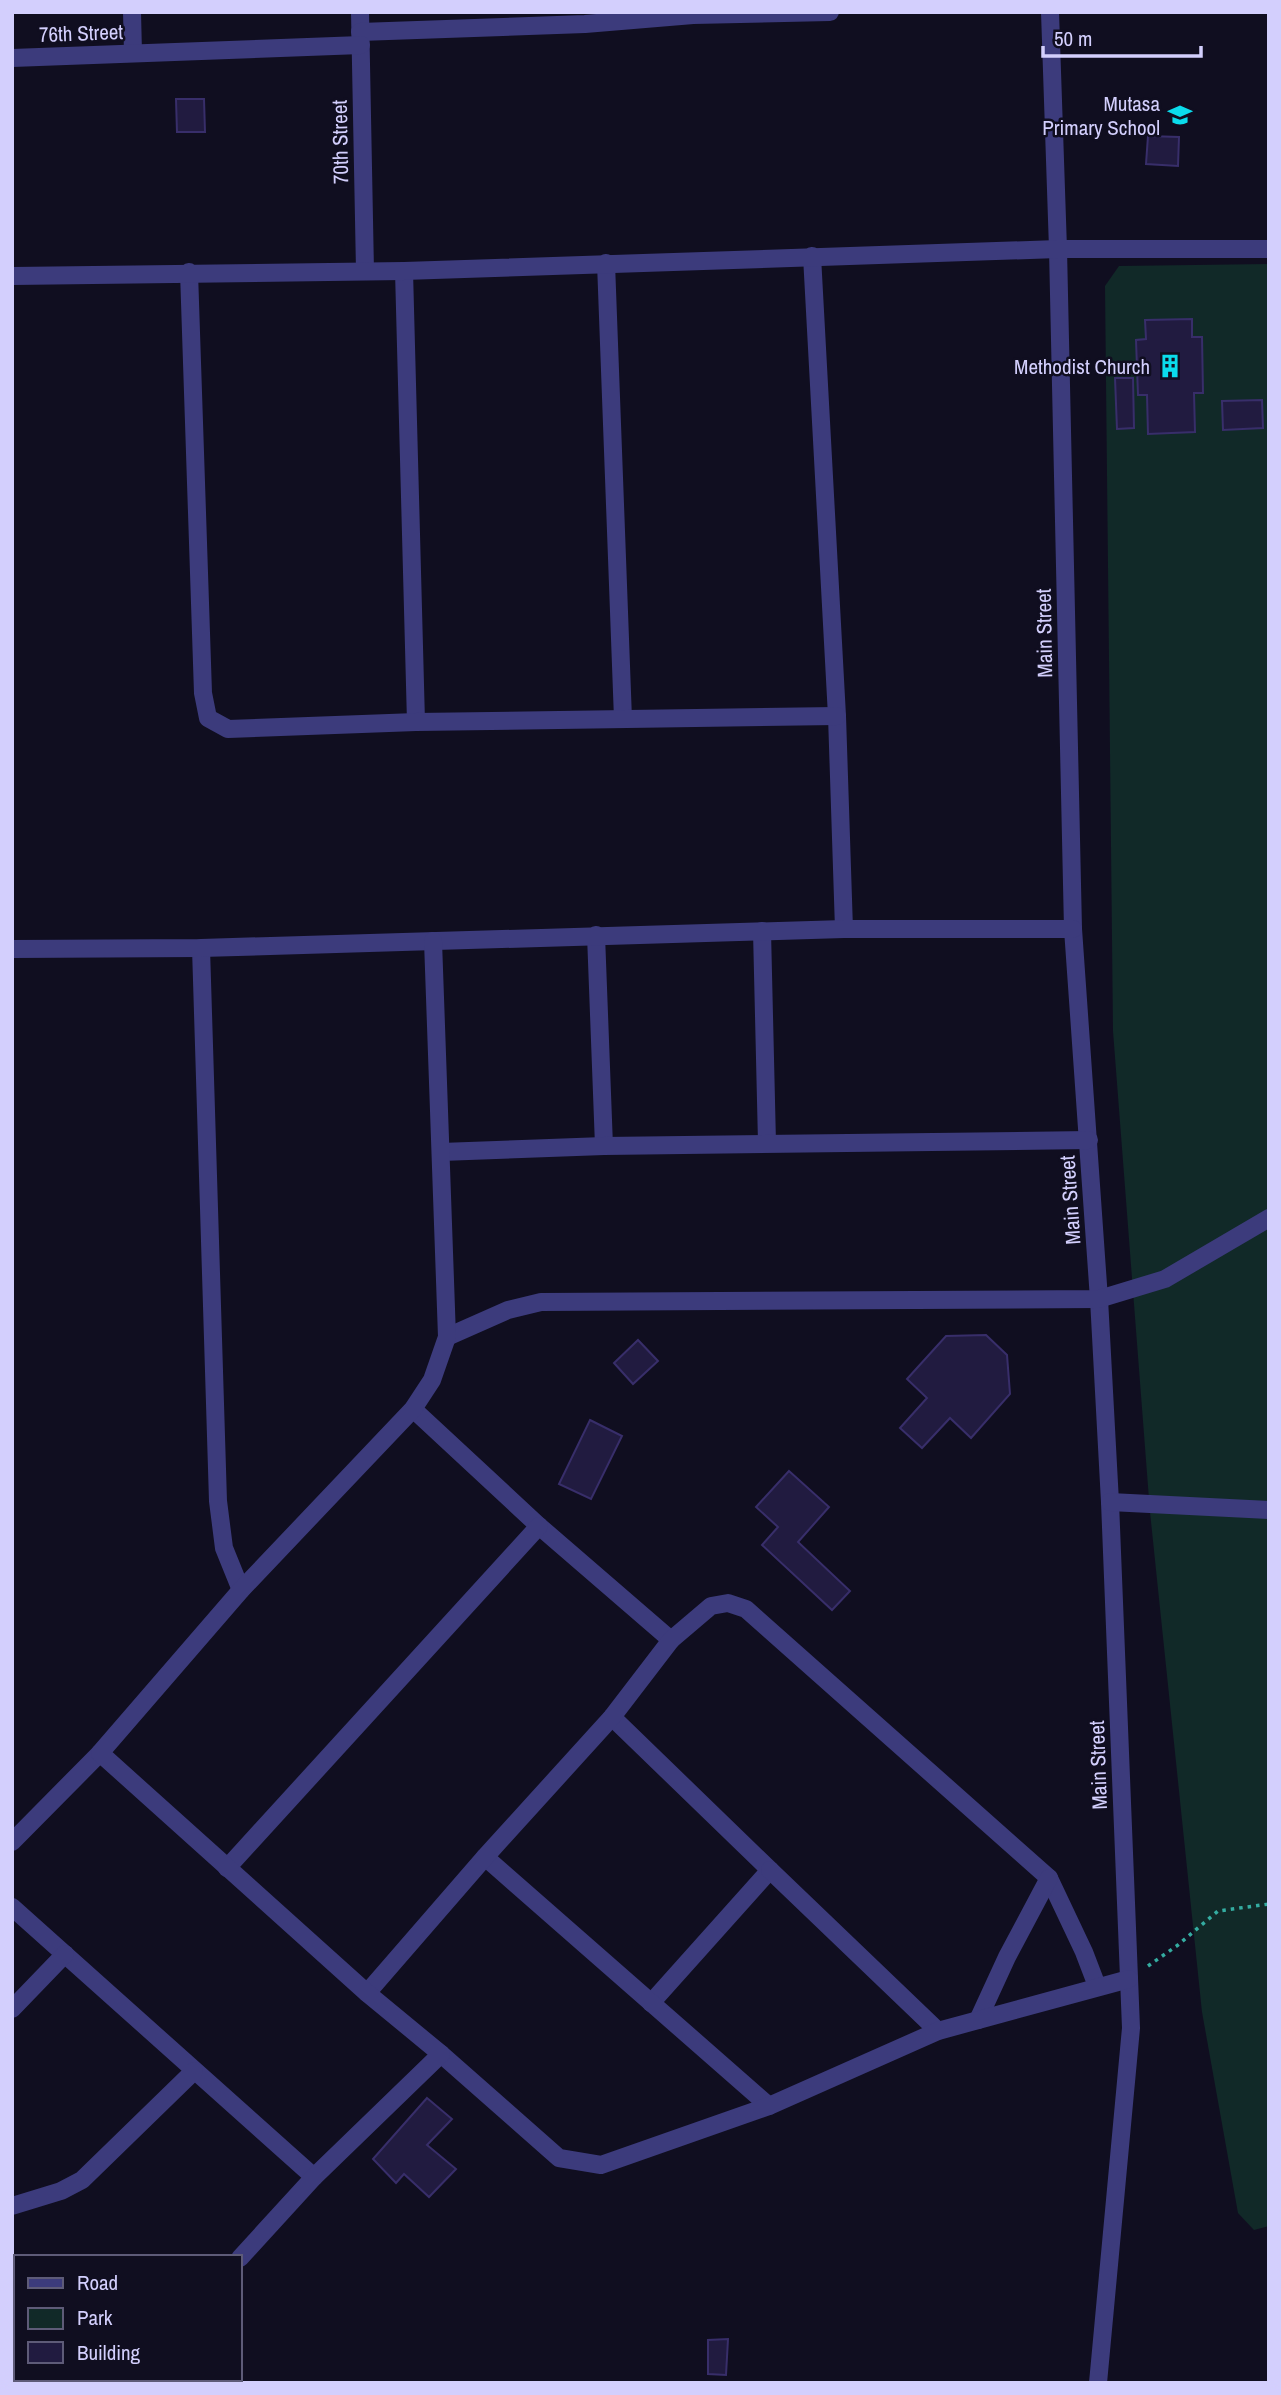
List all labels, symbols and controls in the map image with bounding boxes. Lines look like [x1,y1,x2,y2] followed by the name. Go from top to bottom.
[1043,14,1200,58] scale bar
[38,17,124,49] street label: 76th Street
[1054,24,1092,53] text: 50 m
[1042,89,1160,142] place label: Mutasa Primary School
[325,99,355,184] street label: 70th Street
[1166,101,1194,129] school or university icon: Mutasa Primary School
[1014,352,1150,381] place label: Methodist Church
[1156,352,1184,380] building icon: Methodist Church
[1029,588,1059,678] street label: Main Street
[1052,1154,1088,1245] street label: Main Street
[1082,1720,1114,1810] street label: Main Street
[14,2255,242,2381] legend
[77,2268,118,2297] text: Road
[77,2303,113,2332] text: Park
[77,2338,141,2367] text: Building

